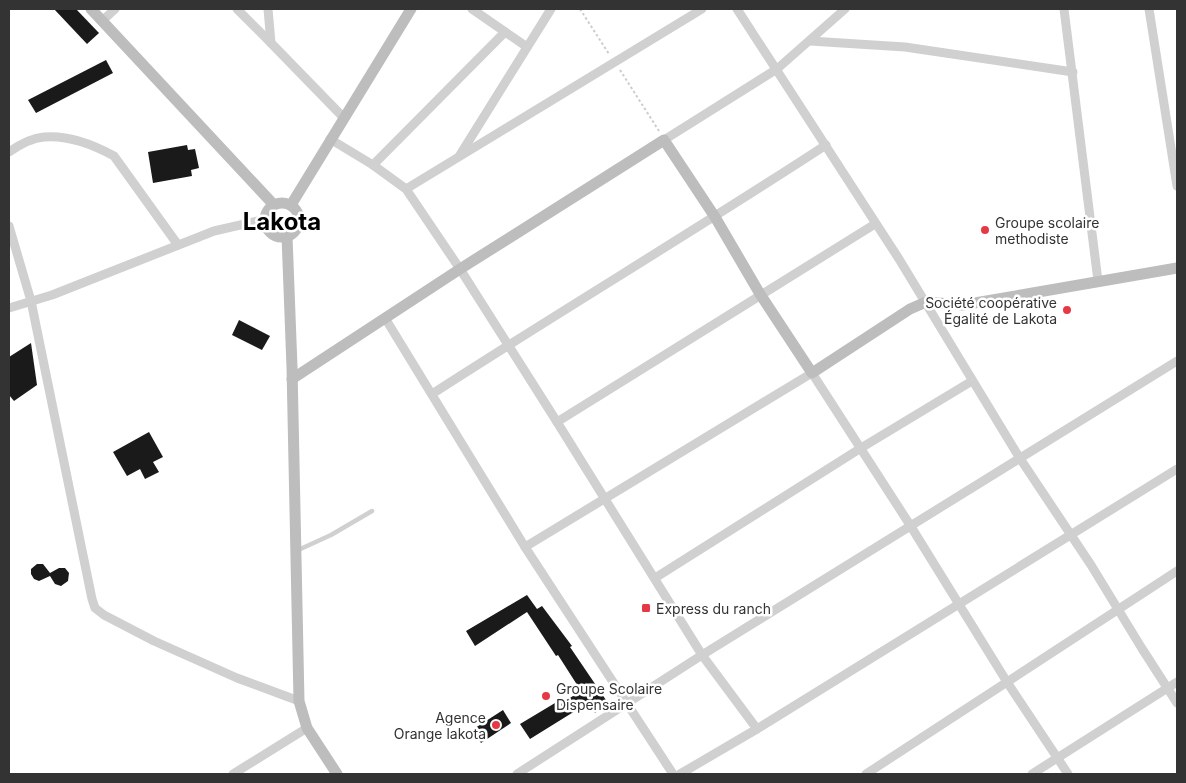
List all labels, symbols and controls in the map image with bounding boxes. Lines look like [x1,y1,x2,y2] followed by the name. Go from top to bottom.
[243,207,321,236] district label: Lakota
[995,214,1099,247] place label: Groupe scolaire methodiste
[979,224,991,236] marker: Groupe scolaire methodiste
[925,294,1057,327] place label: Société coopérative Égalité de Lakota
[1061,304,1073,316] marker: Société coopérative Égalité de Lakota
[656,600,771,617] place label: Express du ranch
[640,602,652,614] marker: Express du ranch
[556,680,662,713] place label: Groupe Scolaire Dispensaire
[540,690,552,702] marker: Groupe Scolaire Dispensaire
[394,709,486,742] place label: Agence Orange lakota
[490,719,502,731] marker: Agence Orange lakota

